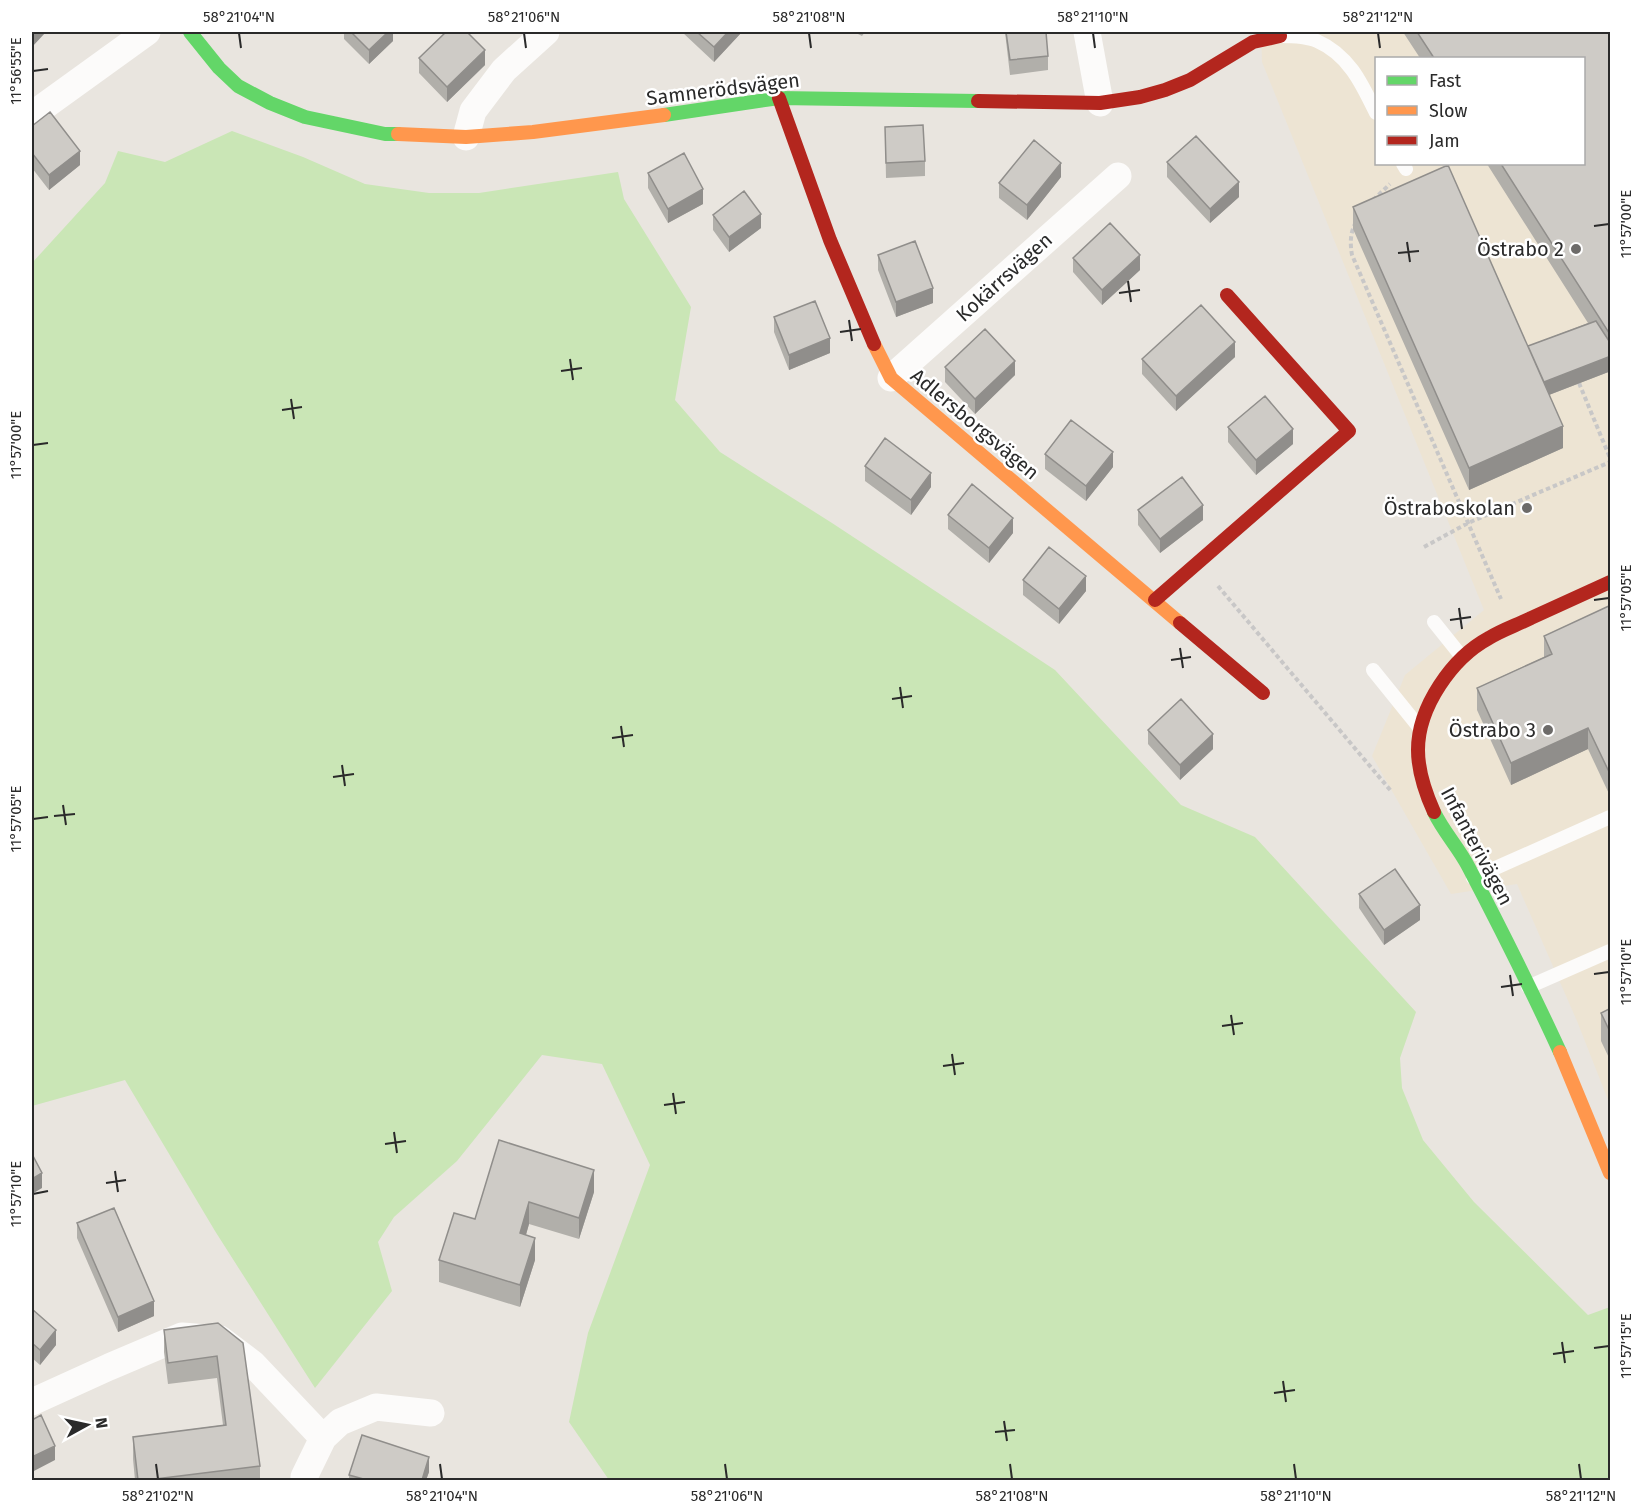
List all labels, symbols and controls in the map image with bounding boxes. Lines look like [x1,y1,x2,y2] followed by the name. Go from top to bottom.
[203,8,275,26] text: 58°21'04"N
[488,8,560,26] text: 58°21'06"N
[773,8,845,26] text: 58°21'08"N
[1057,8,1129,26] text: 58°21'10"N
[1343,8,1413,26] text: 58°21'12"N
[7,37,25,105] text: 11°56'55"E
[1375,57,1585,165] legend
[645,68,801,110] street label: Samnerödsvägen
[1429,70,1462,92] text: Fast
[1429,100,1468,122] text: Slow
[1429,130,1460,152] text: Jam
[1617,190,1635,258] text: 11°57'00"E
[951,228,1057,326] street label: Kokärrsvägen
[1477,237,1564,261] place label: Östrabo 2
[1569,242,1583,256] marker: Östrabo 2
[906,363,1044,485] street label: Adlersborgsvägen
[7,411,25,479] text: 11°57'00"E
[1384,496,1515,520] place label: Östraboskolan
[1520,501,1534,515] marker: Östraboskolan
[1617,564,1635,632] text: 11°57'05"E
[1449,718,1536,742] place label: Östrabo 3
[1541,723,1555,737] marker: Östrabo 3
[1436,783,1518,909] street label: Infanterivägen
[7,785,25,853] text: 11°57'05"E
[1617,939,1635,1005] text: 11°57'10"E
[7,1161,25,1227] text: 11°57'10"E
[1617,1313,1635,1379] text: 11°57'15"E
[57,1395,117,1455] north arrow
[91,1416,112,1430] text: N
[122,1487,194,1505] text: 58°21'02"N
[406,1487,478,1505] text: 58°21'04"N
[691,1487,763,1505] text: 58°21'06"N
[976,1487,1048,1505] text: 58°21'08"N
[1260,1487,1332,1505] text: 58°21'10"N
[1546,1487,1616,1505] text: 58°21'12"N

